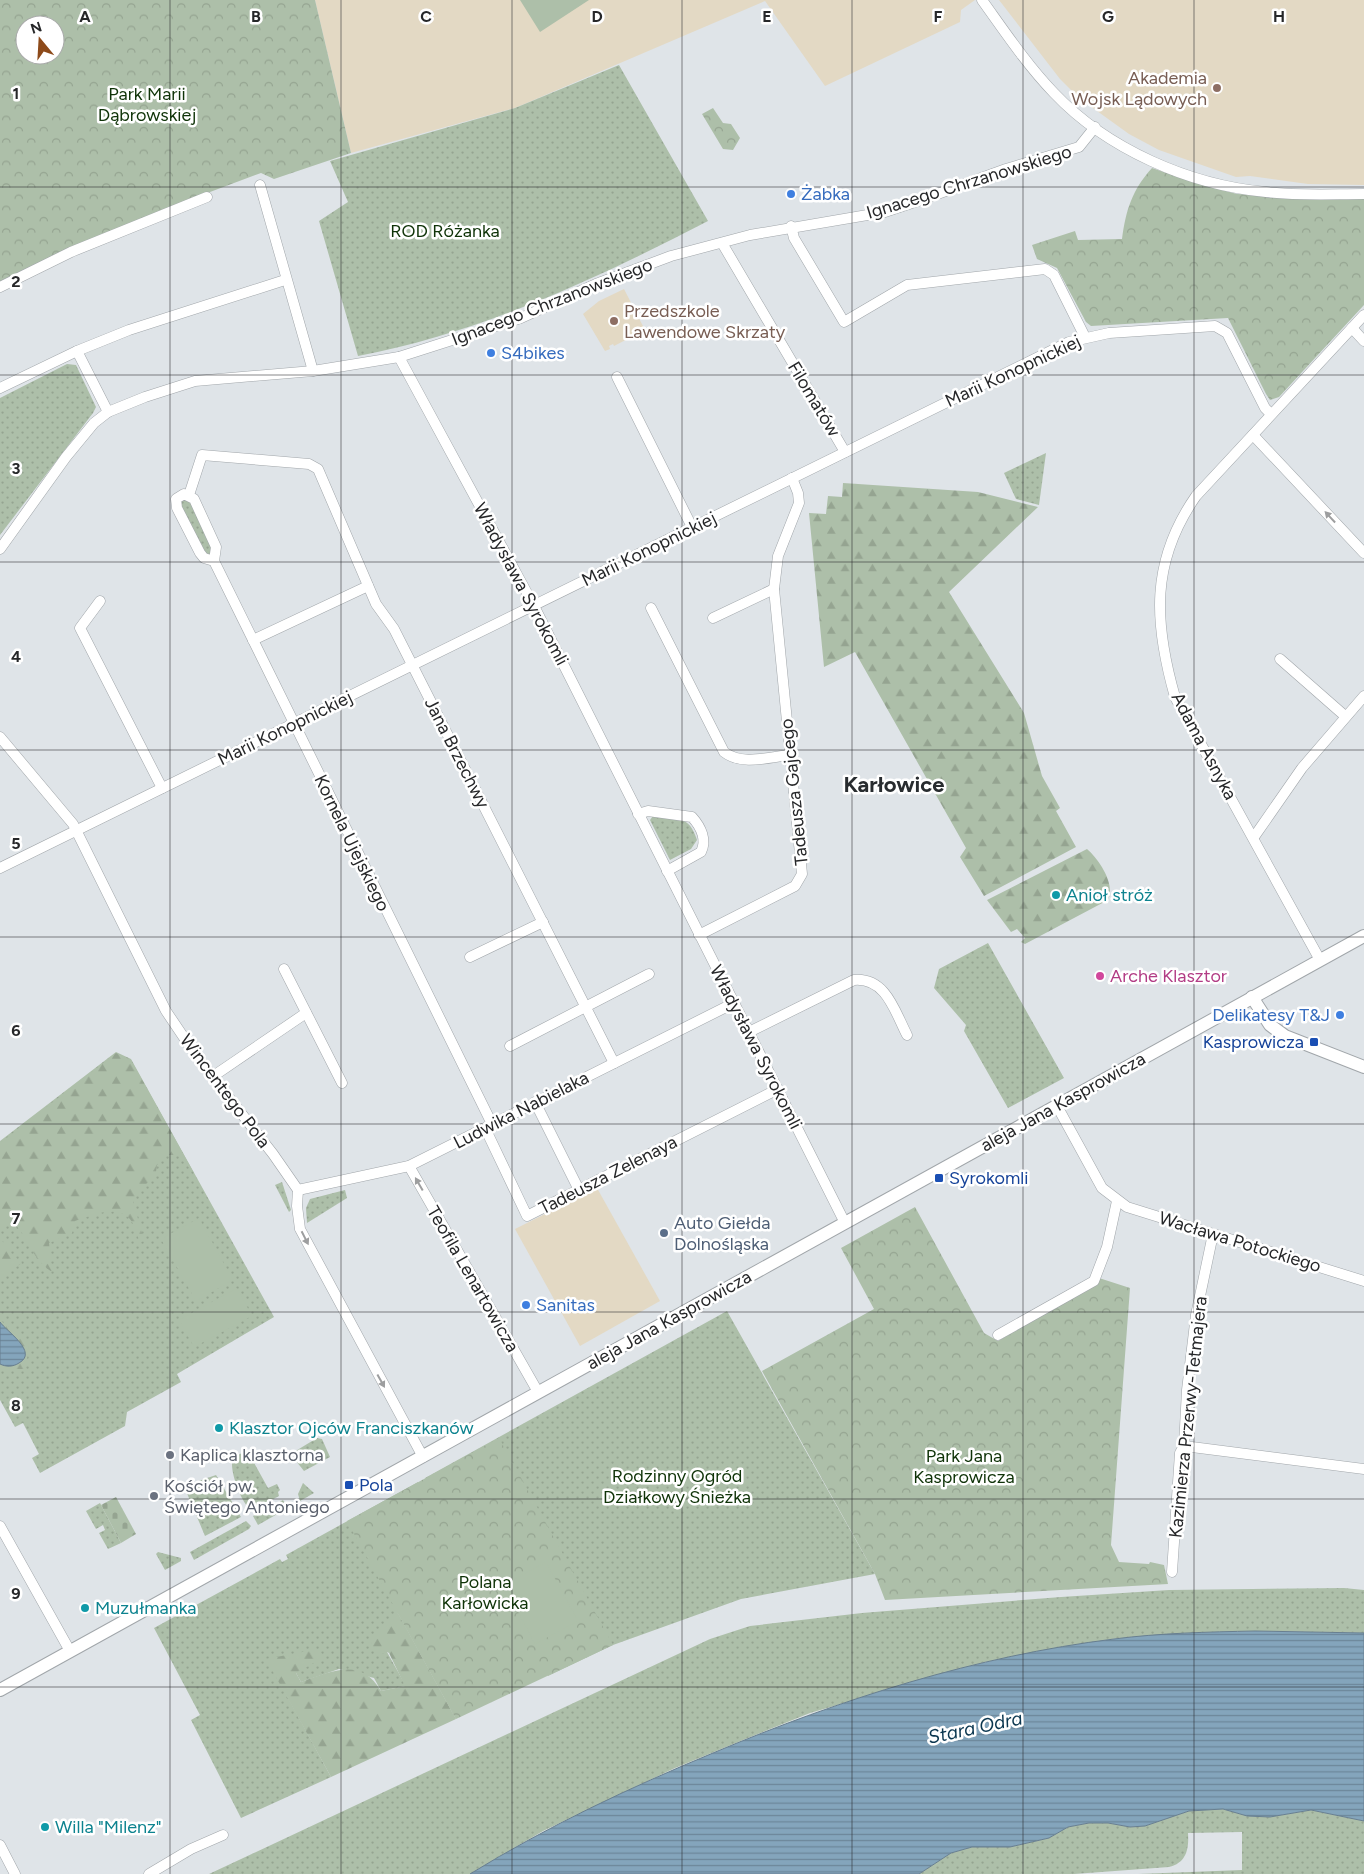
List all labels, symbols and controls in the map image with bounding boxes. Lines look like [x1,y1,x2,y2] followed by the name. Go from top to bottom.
[79,7,91,26] text: A
[251,7,261,26] text: B
[420,7,432,26] text: C
[591,7,603,26] text: D
[762,7,772,26] text: E
[934,7,943,26] text: F
[1102,7,1114,26] text: G
[1273,7,1285,26] text: H
[15,15,65,65] north arrow
[28,18,44,38] text: N
[1071,67,1207,110] place label: Akademia Wojsk Lądowych
[1211,82,1223,94] marker: Akademia Wojsk Lądowych
[98,83,196,126] park label: Park Marii Dąbrowskiej
[13,84,19,103] text: 1
[864,140,1074,224] street label: Ignacego Chrzanowskiego
[801,183,850,205] place label: Żabka
[785,188,797,200] marker: Żabka
[390,220,500,242] park label: ROD Różanka
[448,254,656,350] street label: Ignacego Chrzanowskiego
[11,272,21,291] text: 2
[624,300,786,343] place label: Przedszkole Lawendowe Skrzaty
[608,315,620,327] marker: Przedszkole Lawendowe Skrzaty
[942,330,1084,412] street label: Marii Konopnickiej
[501,342,565,364] place label: S4bikes
[485,347,497,359] marker: S4bikes
[783,357,845,441] street label: Filomatów
[12,459,21,478] text: 3
[469,499,573,669] street label: Władysława Syrokomli
[578,507,720,591] street label: Marii Konopnickiej
[1324,511,1336,523] one-way arrow
[11,647,21,666] text: 4
[214,686,356,770] street label: Marii Konopnickiej
[1166,689,1242,803] street label: Adama Asnyka
[420,694,495,812] street label: Jana Brzechwy
[775,717,813,867] street label: Tadeusza Gajcego
[309,771,395,915] street label: Kornela Ujejskiego
[844,771,944,798] district label: Karłowice
[11,834,21,853] text: 5
[1066,884,1153,906] place label: Anioł stróż
[1050,889,1062,901] marker: Anioł stróż
[705,961,807,1133] street label: Władysława Syrokomli
[1110,965,1227,987] place label: Arche Klasztor
[1094,970,1106,982] marker: Arche Klasztor
[1212,1004,1330,1026] place label: Delikatesy T&J
[1334,1009,1346,1021] marker: Delikatesy T&J
[11,1021,21,1040] text: 6
[175,1030,275,1152] street label: Wincentego Pola
[1203,1031,1304,1053] place label: Kasprowicza
[1308,1036,1320,1048] marker: Kasprowicza
[977,1048,1149,1156] street label: aleja Jana Kasprowicza
[450,1066,592,1154] street label: Ludwika Nabielaka
[535,1131,681,1219] street label: Tadeusza Zelenaya
[949,1167,1028,1189] place label: Syrokomli
[933,1172,945,1184] marker: Syrokomli
[414,1177,423,1191] one-way arrow
[422,1202,524,1356] street label: Teofila Lenartowicza
[1156,1207,1324,1277] street label: Wacława Potockiego
[12,1209,21,1228] text: 7
[674,1212,770,1255] place label: Auto Giełda Dolnośląska
[658,1227,670,1239] marker: Auto Giełda Dolnośląska
[301,1230,309,1245] one-way arrow
[583,1266,755,1374] street label: aleja Jana Kasprowicza
[536,1294,595,1316] place label: Sanitas
[1164,1295,1212,1539] street label: Kazimierza Przerwy-Tetmajera
[520,1299,532,1311] marker: Sanitas
[377,1374,385,1389] one-way arrow
[11,1396,21,1415] text: 8
[229,1417,474,1439] place label: Klasztor Ojców Franciszkanów
[213,1422,225,1434] marker: Klasztor Ojców Franciszkanów
[180,1444,324,1466] place label: Kaplica klasztorna
[913,1445,1015,1488] park label: Park Jana Kasprowicza
[164,1449,176,1461] marker: Kaplica klasztorna
[603,1465,751,1508] park label: Rodzinny Ogród Działkowy Śnieżka
[359,1474,393,1496] place label: Pola
[164,1475,330,1518] place label: Kościół pw. Świętego Antoniego
[343,1479,355,1491] marker: Pola
[148,1490,160,1502] marker: Kościół pw. Świętego Antoniego
[441,1571,529,1614] park label: Polana Karłowicka
[11,1584,21,1603] text: 9
[95,1597,197,1619] place label: Muzułmanka
[79,1602,91,1614] marker: Muzułmanka
[926,1706,1024,1749] water label: Stara Odra
[55,1816,162,1838] place label: Willa "Milenz"
[39,1821,51,1833] marker: Willa "Milenz"

